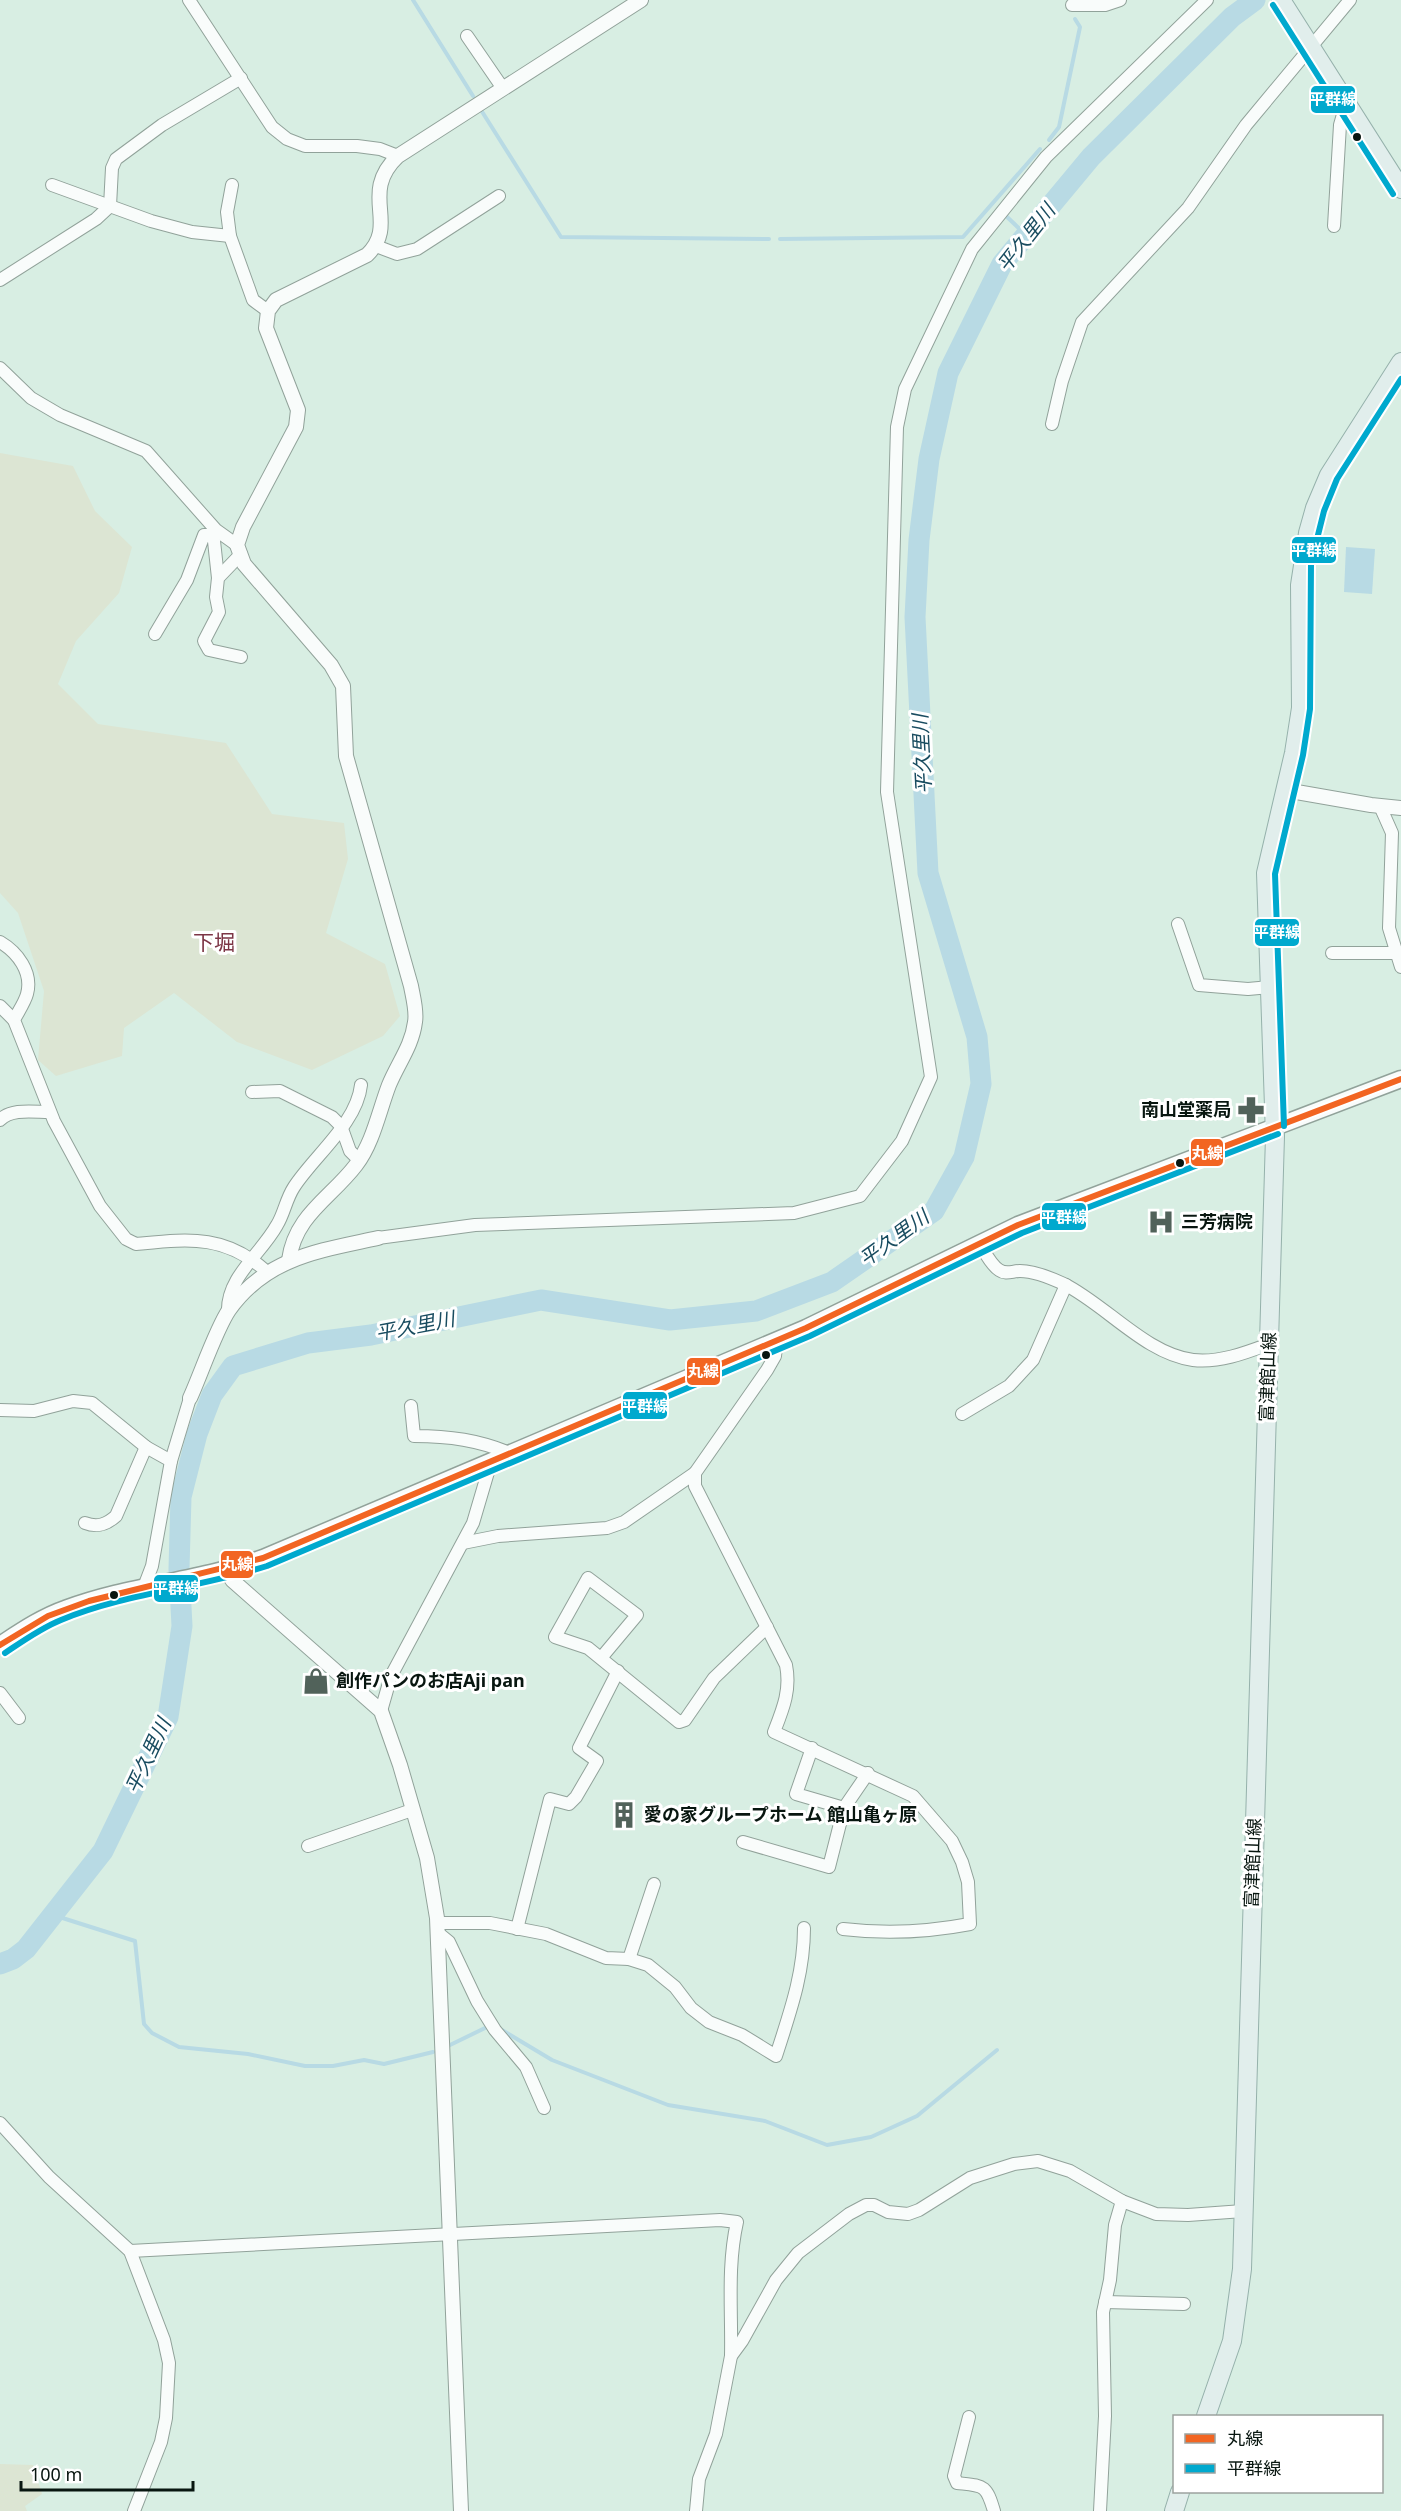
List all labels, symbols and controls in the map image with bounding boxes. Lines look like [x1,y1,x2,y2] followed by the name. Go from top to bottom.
[1310,85,1356,114] line badge: 平群線
[1309,88,1357,110] text: 平群線
[1351,131,1363,143] unlabelled marker
[990,196,1062,278] water label: 平久里川
[1291,536,1337,564] line badge: 平群線
[1290,539,1338,561] text: 平群線
[906,711,937,795] water label: 平久里川
[1254,918,1300,947] line badge: 平群線
[1253,921,1301,943] text: 平群線
[193,928,235,956] district label: 下堀
[1236,1095,1266,1125] pharmacy icon: 南山堂薬局
[1141,1097,1231,1121] place label: 南山堂薬局
[1190,1138,1224,1167] line badge: 丸線
[1191,1142,1223,1164] text: 丸線
[1174,1157,1186,1169] unlabelled marker
[853,1202,936,1272] water label: 平久里川
[1041,1202,1087,1231] line badge: 平群線
[1040,1206,1088,1228] text: 平群線
[1146,1207,1176,1237] hospital icon: 三芳病院
[1181,1209,1253,1233] place label: 三芳病院
[373,1304,459,1346] water label: 平久里川
[1253,1332,1281,1422] street label: 富津館山線
[760,1349,772,1361] unlabelled marker
[686,1357,721,1386] line badge: 丸線
[687,1360,719,1382] text: 丸線
[622,1391,668,1420] line badge: 平群線
[621,1395,669,1417] text: 平群線
[220,1550,254,1579] line badge: 丸線
[221,1553,253,1575] text: 丸線
[153,1574,199,1603] line badge: 平群線
[152,1577,200,1599] text: 平群線
[108,1589,120,1601] unlabelled marker
[301,1666,331,1696] shop icon: 創作パンのお店Aji pan
[336,1668,525,1692] place label: 創作パンのお店Aji pan
[118,1712,178,1798] water label: 平久里川
[609,1800,639,1830] building icon: 愛の家グループホーム 館山亀ヶ原
[644,1802,917,1826] place label: 愛の家グループホーム 館山亀ヶ原
[1238,1818,1266,1908] street label: 富津館山線
[1173,2415,1383,2493] legend
[1227,2426,1263,2450] text: 丸線
[21,2454,194,2492] scale bar
[1227,2456,1281,2480] text: 平群線
[30,2462,82,2486] text: 100 m

